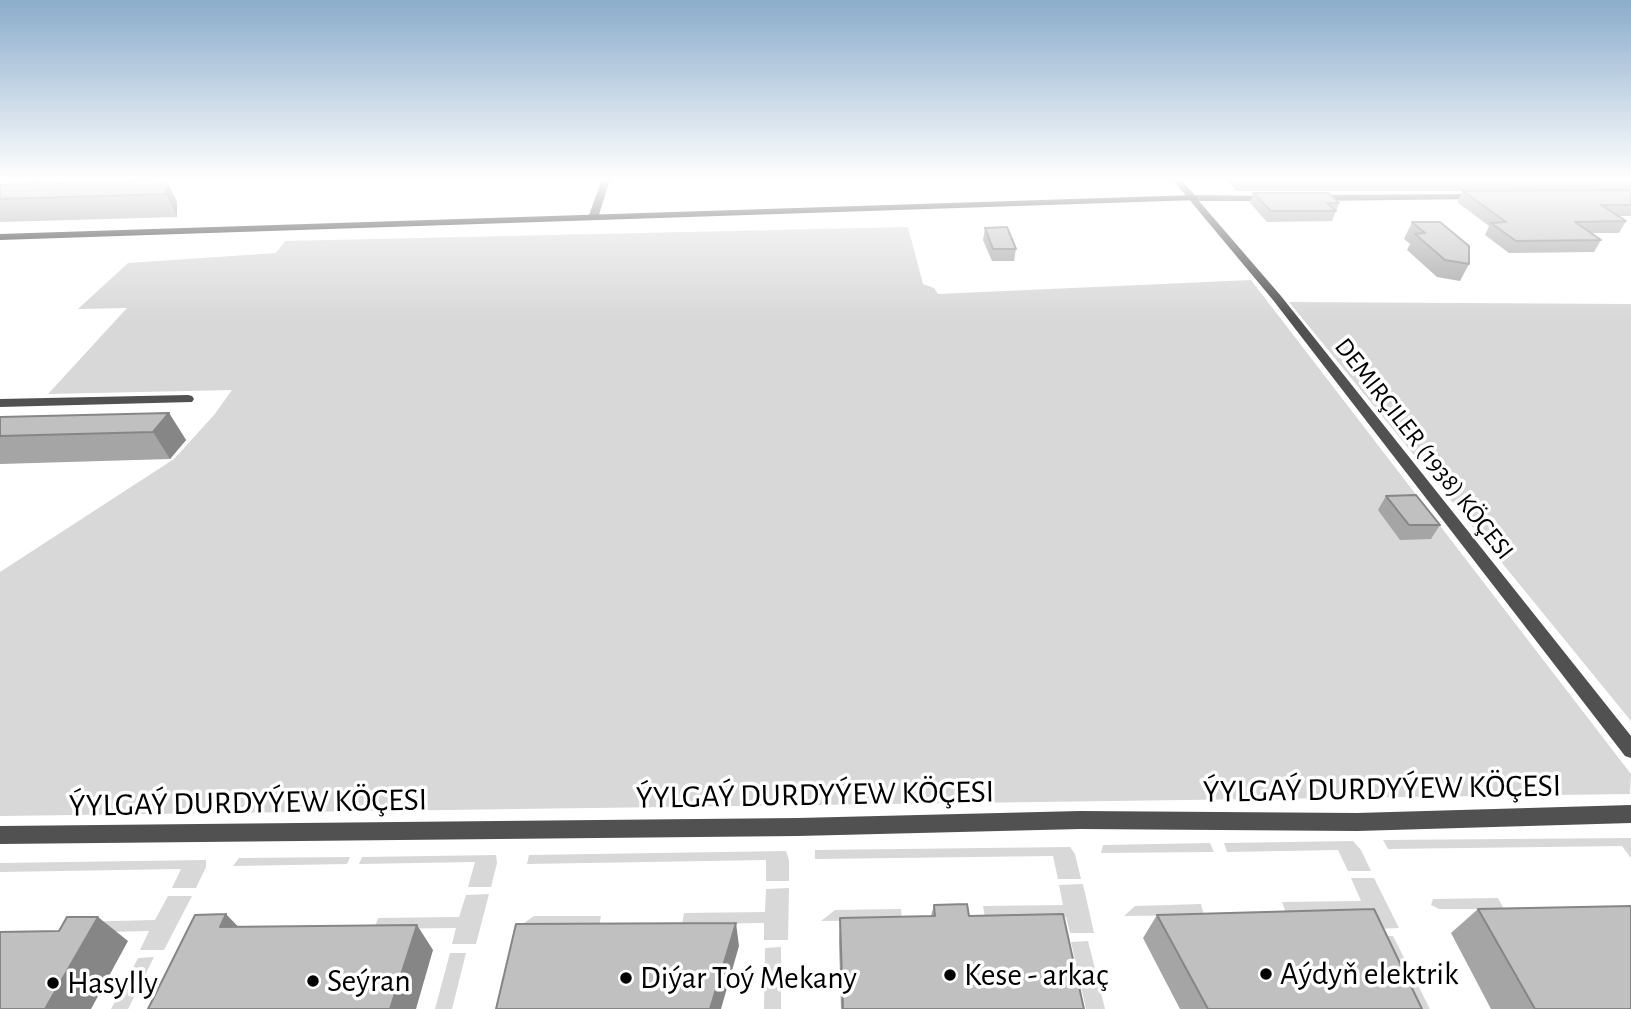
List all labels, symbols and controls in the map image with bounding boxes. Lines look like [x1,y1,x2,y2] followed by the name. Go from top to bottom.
[1328,332,1520,566] street label: DEMIRÇILER (1938) KÖÇESI
[1203,767,1561,811] street label: ÝYLGAÝ DURDYÝEW KÖÇESI
[636,773,994,817] street label: ÝYLGAÝ DURDYÝEW KÖÇESI
[69,781,427,825] street label: ÝYLGAÝ DURDYÝEW KÖÇESI
[1280,955,1459,993] place label: Aýdyň elektrik
[964,956,1108,994] place label: Kese - arkaç
[640,959,857,997] place label: Diýar Toý Mekany
[327,962,411,1000] place label: Seýran
[67,964,158,1002] place label: Hasylly
[1258,966,1274,982] marker: Aýdyň elektrik
[942,967,958,983] marker: Kese - arkaç
[618,970,634,986] marker: Diýar Toý Mekany
[305,973,321,989] marker: Seýran
[45,975,61,991] marker: Hasylly

